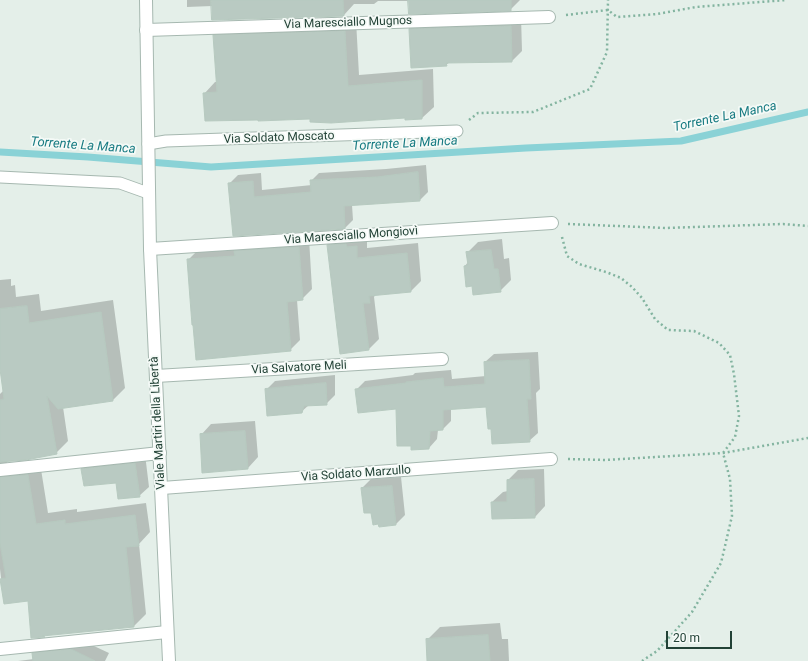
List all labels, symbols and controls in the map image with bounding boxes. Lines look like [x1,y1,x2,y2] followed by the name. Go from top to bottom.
[284,14,412,32] street label: Via Maresciallo Mugnos
[672,98,778,136] water label: Torrente La Manca
[223,129,335,147] street label: Via Soldato Moscato
[352,133,458,155] water label: Torrente La Manca
[30,135,136,157] water label: Torrente La Manca
[284,224,418,248] street label: Via Maresciallo Mongiovì
[147,356,169,490] street label: Viale Martiri della Libertà
[251,358,347,378] street label: Via Salvatore Meli
[301,463,411,485] street label: Via Soldato Marzullo
[668,623,734,649] scale bar
[673,631,700,645] text: 20 m

